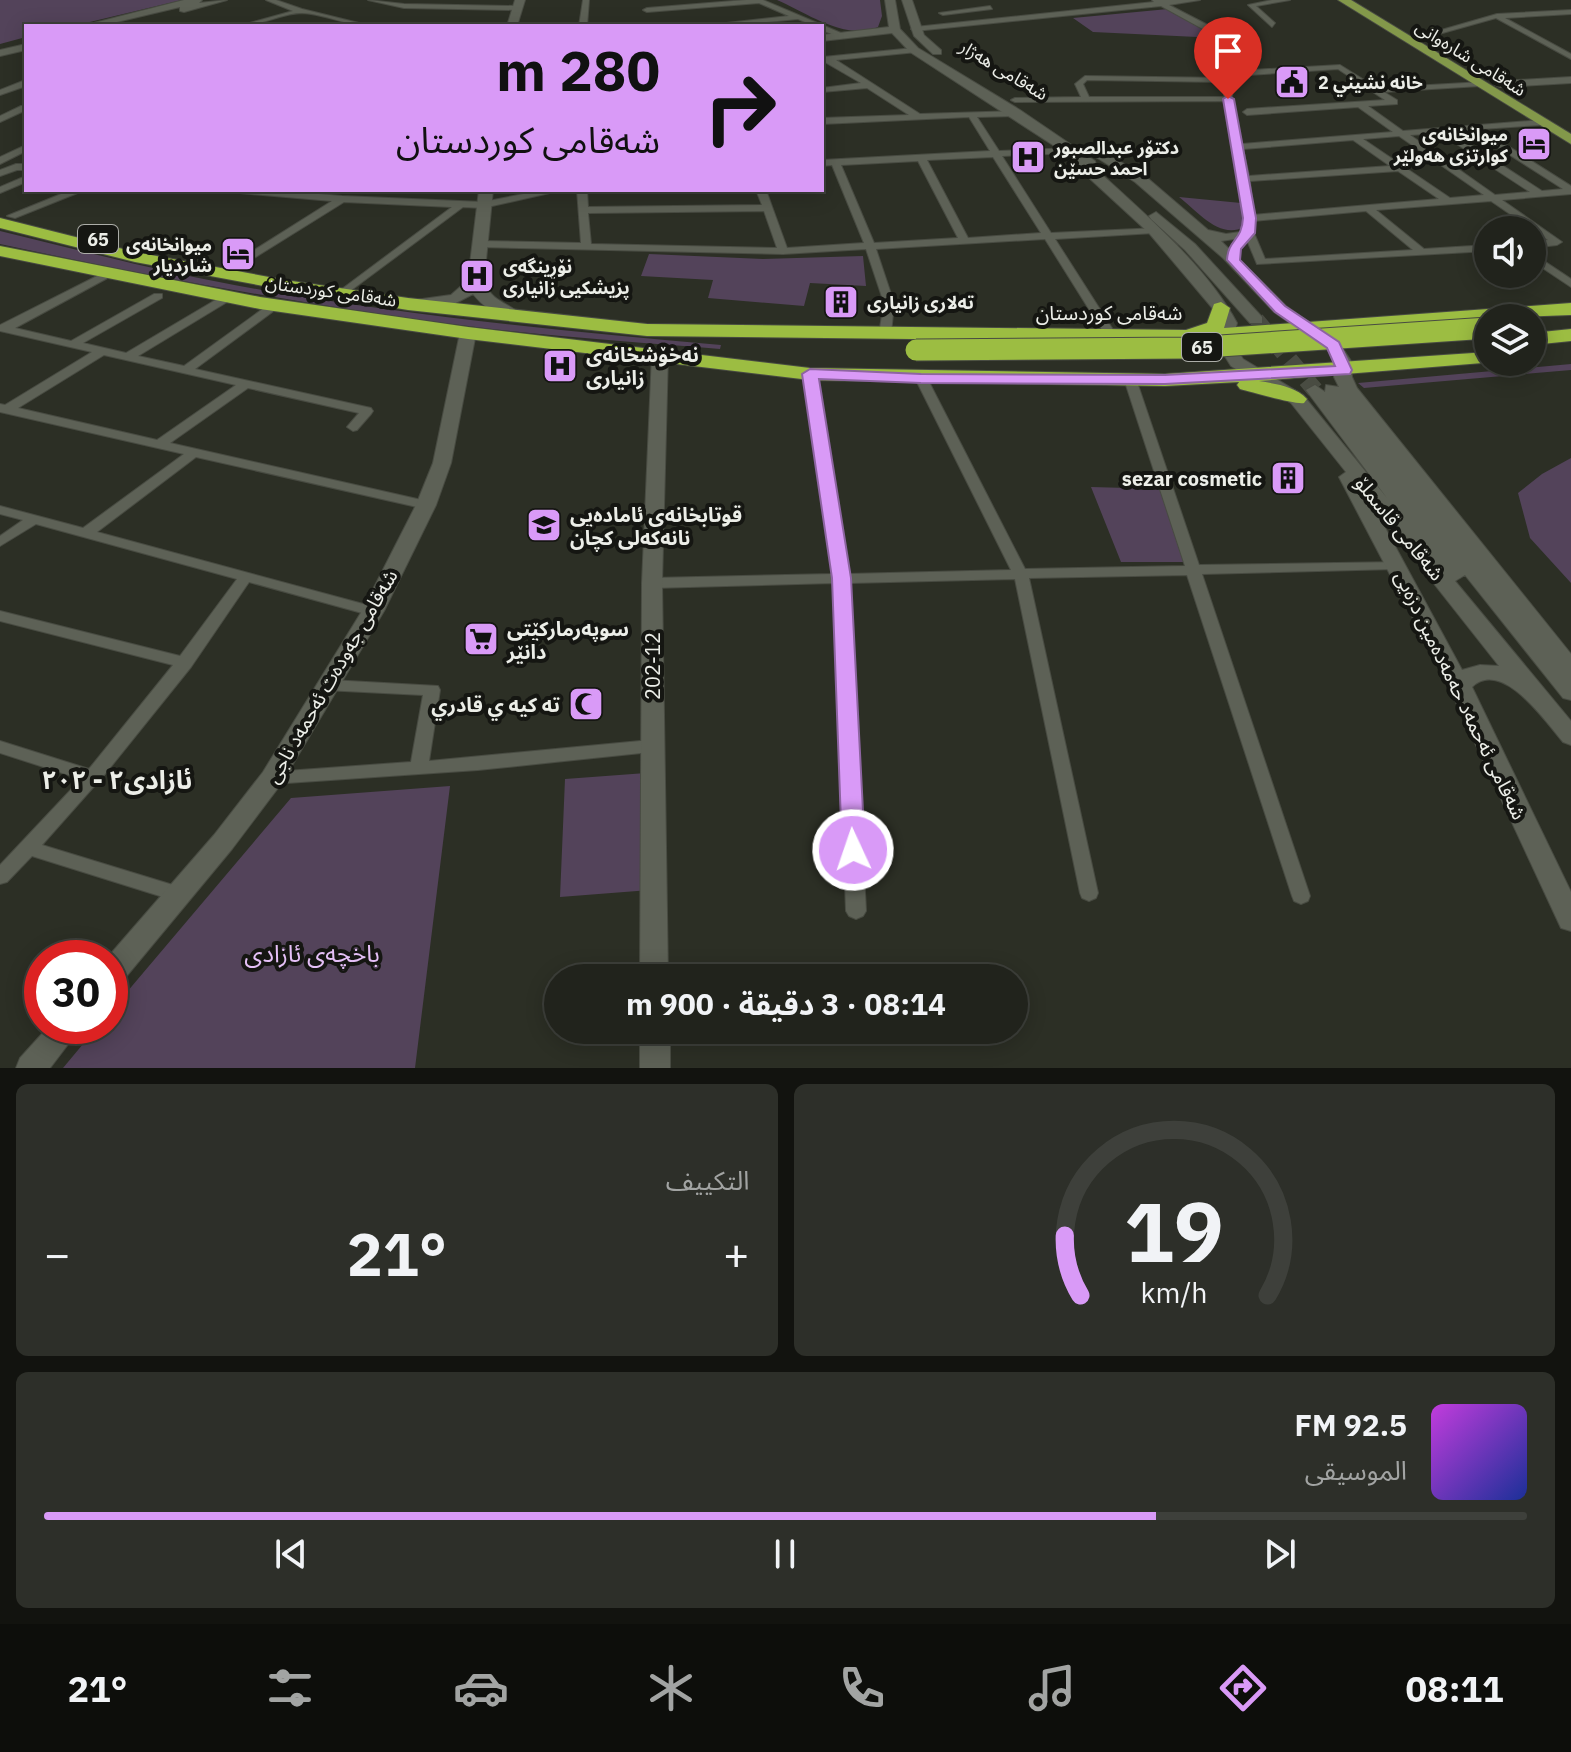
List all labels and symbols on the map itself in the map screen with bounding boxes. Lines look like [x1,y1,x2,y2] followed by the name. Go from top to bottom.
[1411,15,1531,101] street label: شەقامی شارەوانی
[1194,17,1262,99] pin
[955,34,1052,105] street label: شەقامی هەژار
[1273,63,1311,101] public building icon: خانه نشيني 2
[1318,71,1423,97] place label: خانه نشيني 2
[1393,123,1509,167] place label: میوانخانەی کوارتزی هەولێر
[1515,125,1553,163] hotel icon: میوانخانەی کوارتزی هەولێر
[1053,136,1179,180] place label: دکتۆر عبدالصبور احمد حسێن
[1009,138,1047,176] hospital icon: دکتۆر عبدالصبور احمد حسێن
[78,225,118,253] road number: 65
[126,233,212,277] place label: میوانخانەی شاردیار
[219,235,257,273] hotel icon: میوانخانەی شاردیار
[503,255,630,299] place label: نۆڕینگەی پزیشکیی زانیاری
[458,257,496,295] hospital icon: نۆڕینگەی پزیشکیی زانیاری
[264,270,398,312] street label: شەقامی کوردستان
[822,283,860,321] building icon: تەلاری زانیاری
[867,291,975,314] place label: تەلاری زانیاری
[1036,299,1182,326] street label: شەقامی کوردستان
[1182,333,1222,361] road number: 65
[586,341,699,391] place label: نەخۆشخانەی زانیاری
[541,347,579,385] hospital icon: نەخۆشخانەی زانیاری
[1269,459,1307,497] building icon: sezar cosmetic
[1122,465,1262,492] place label: sezar cosmetic
[1349,470,1451,586] street label: شەقامی قاسملۆ
[570,501,742,551] place label: قوتابخانەی ئامادەیی نانەکەلی کچان
[525,506,563,544] school or university icon: قوتابخانەی ئامادەیی نانەکەلی کچان
[259,564,403,788] street label: شەقامی جەودەت ئەحمەد ناجی
[1389,566,1533,824] street label: شەقامی ئەحمەد حەمەدەمین دزەیی
[506,615,629,665] place label: سوپەرمارکێتی دانێر
[462,620,500,658] supermarket icon: سوپەرمارکێتی دانێر
[639,632,666,700] street label: 202-12
[567,685,605,723] mosque icon: ته كيه ي قادري
[431,691,560,721] place label: ته كيه ي قادري
[42,762,192,796] district label: ئازادی٢ - ٢٠٢
[811,808,895,892] position arrow
[244,937,380,969] park label: باخچەی ئازادی
[24,940,128,1044] speed limit sign: 30

